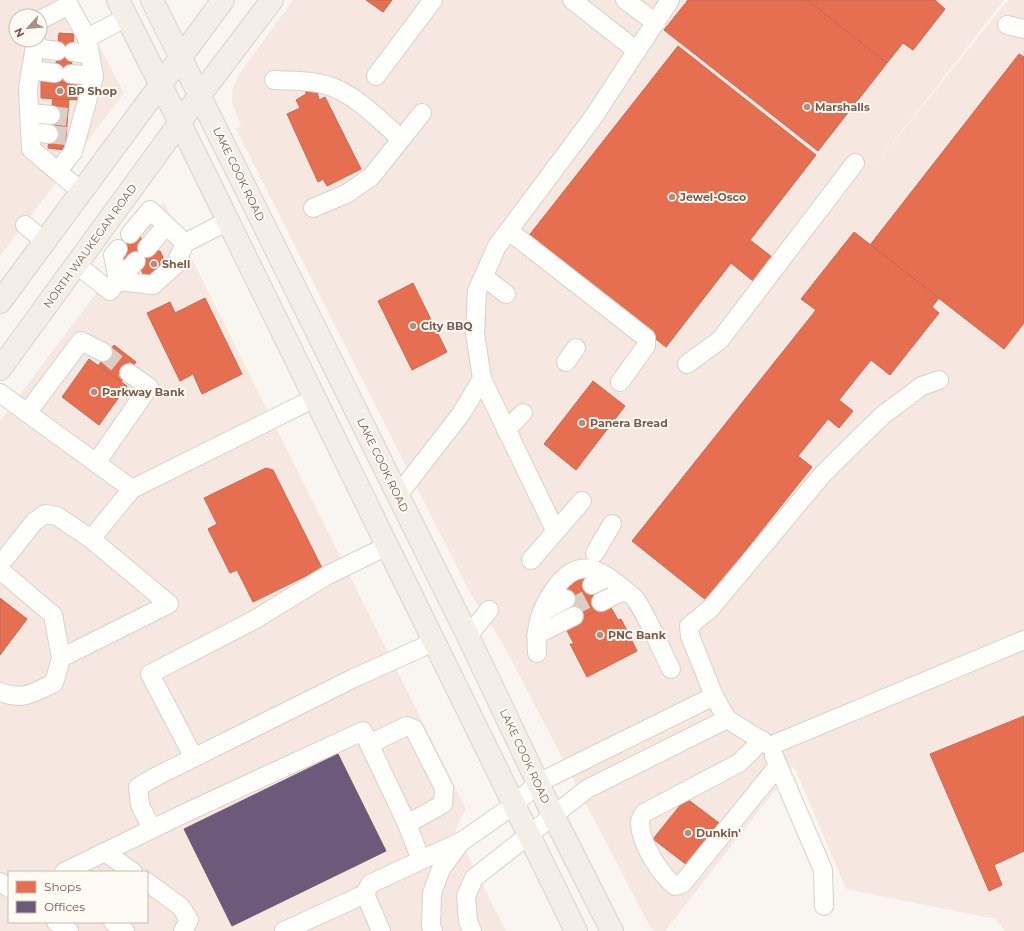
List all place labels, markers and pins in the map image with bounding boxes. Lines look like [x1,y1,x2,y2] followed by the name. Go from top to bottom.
[68,84,117,98] place label: BP Shop
[55,86,65,96] marker: BP Shop
[815,100,870,114] place label: Marshalls
[802,102,812,112] marker: Marshalls
[679,190,746,204] place label: Jewel-Osco
[667,192,677,202] marker: Jewel-Osco
[162,257,190,271] place label: Shell
[149,259,159,269] marker: Shell
[421,319,473,333] place label: City BBQ
[408,321,418,331] marker: City BBQ
[102,385,185,399] place label: Parkway Bank
[89,387,99,397] marker: Parkway Bank
[590,416,668,430] place label: Panera Bread
[577,418,587,428] marker: Panera Bread
[608,628,667,642] place label: PNC Bank
[595,630,605,640] marker: PNC Bank
[696,826,741,840] place label: Dunkin'
[683,828,693,838] marker: Dunkin'

